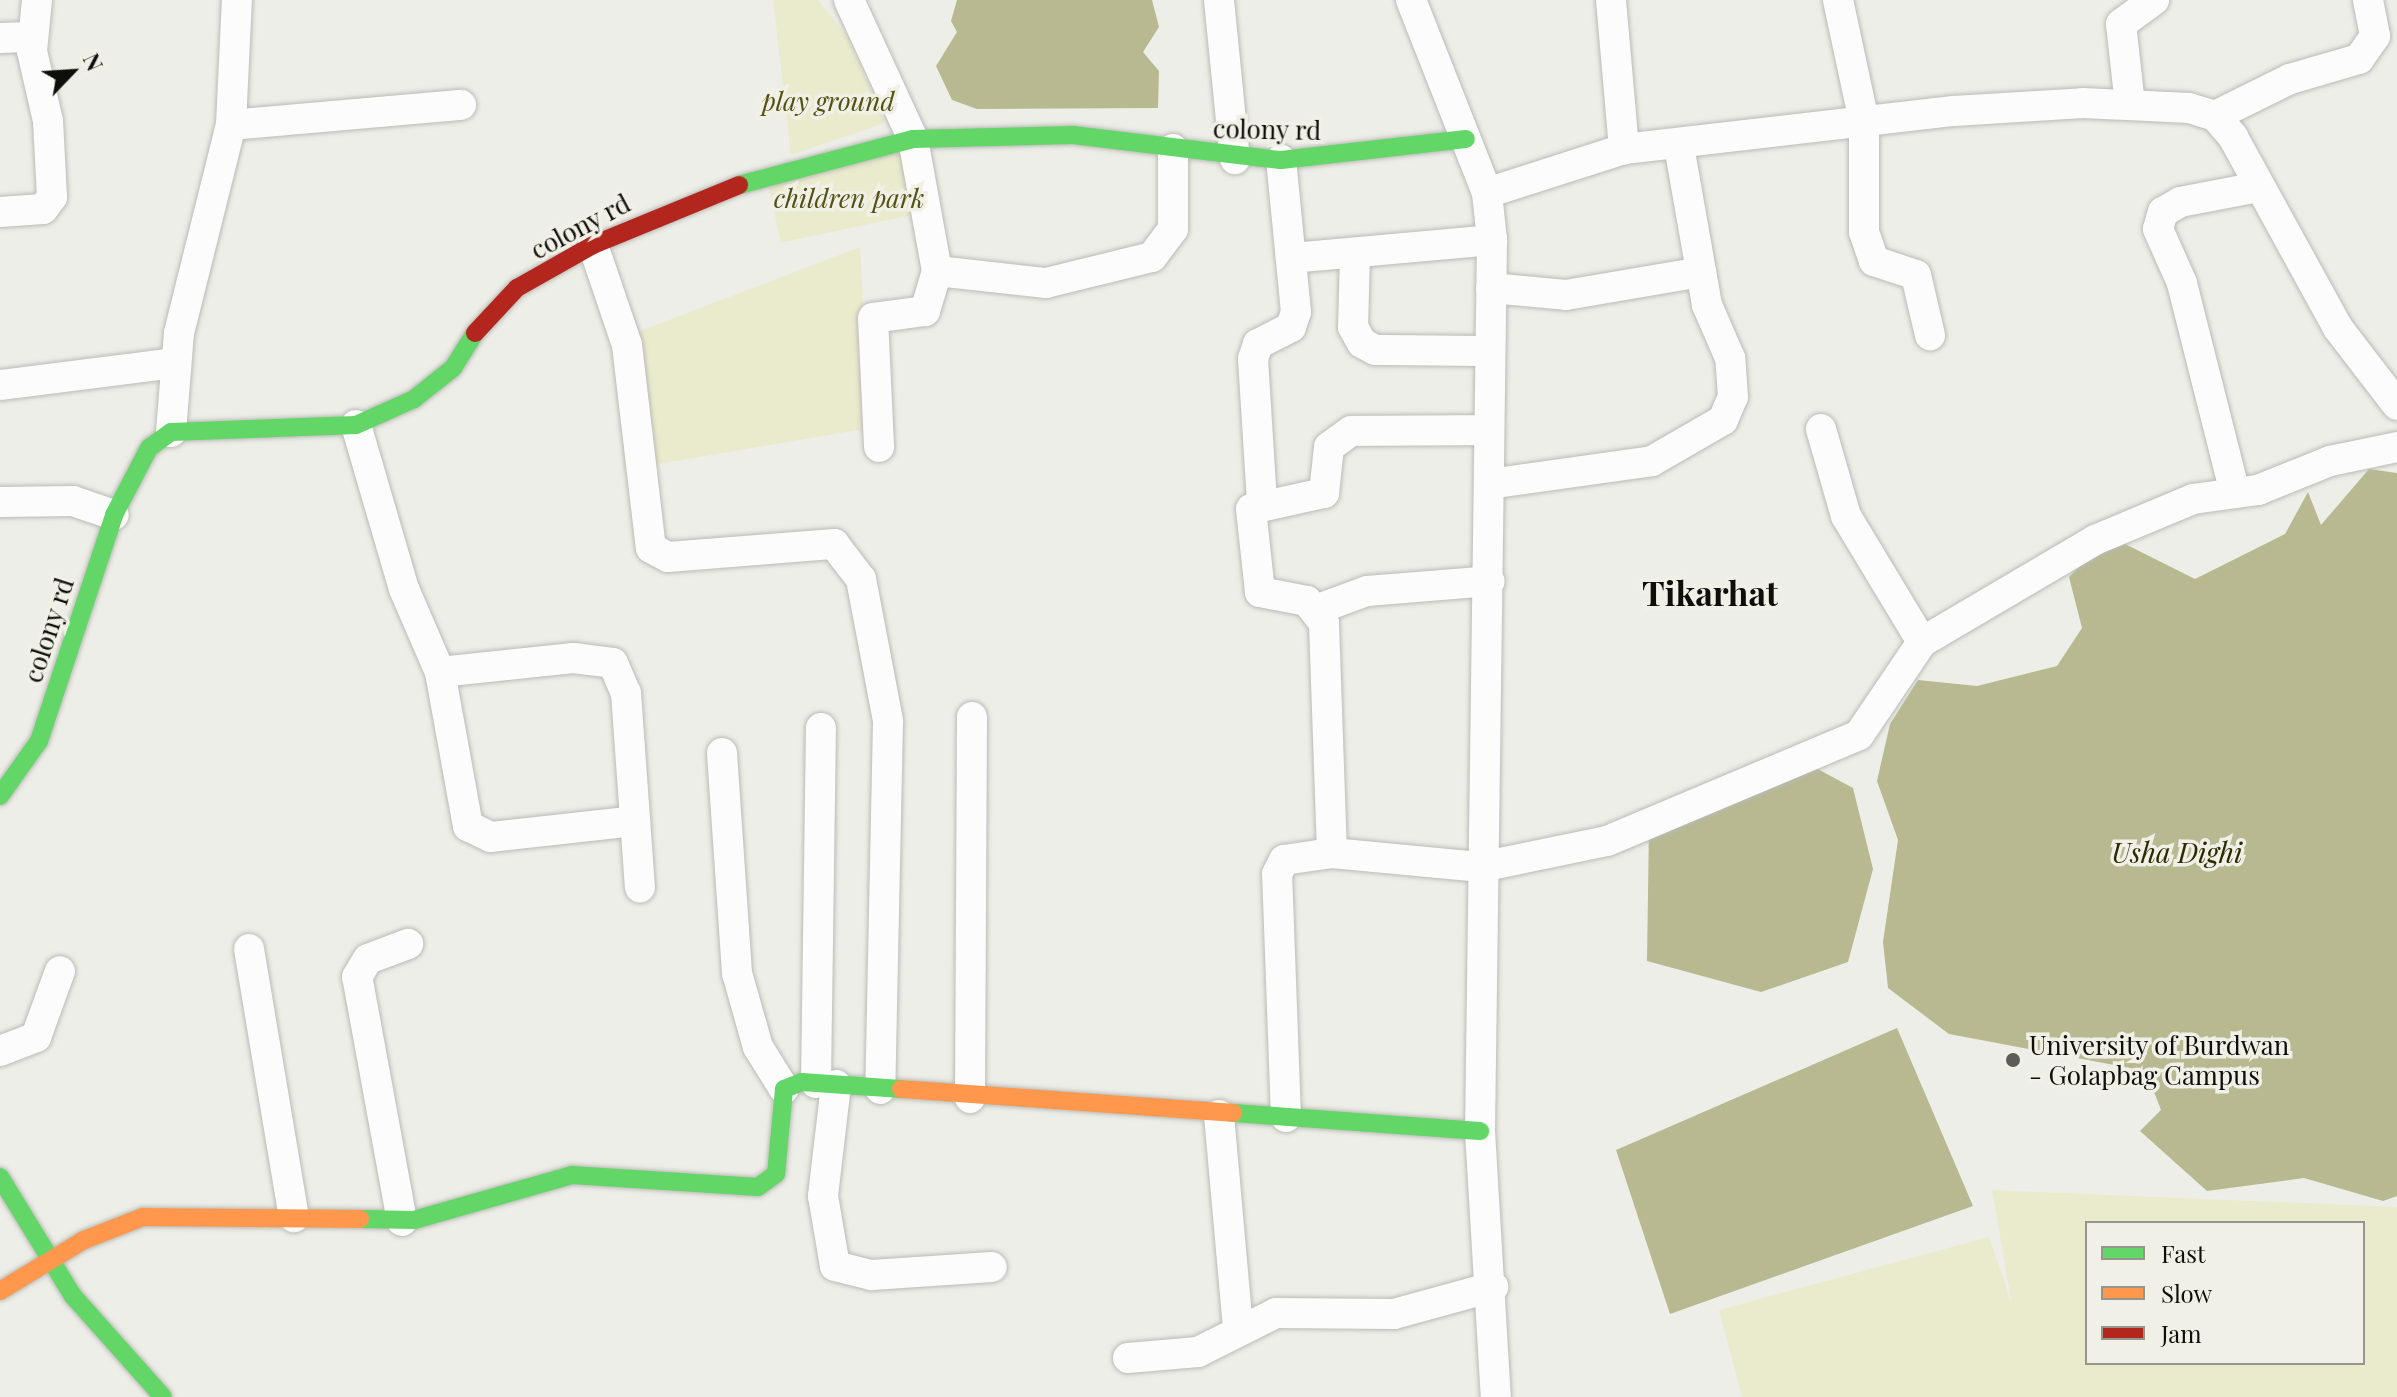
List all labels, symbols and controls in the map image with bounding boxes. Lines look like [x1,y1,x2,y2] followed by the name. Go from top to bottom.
[32,32,112,112] north arrow
[77,48,111,75] text: N
[761,85,895,117] park label: play ground
[1212,112,1322,146] street label: colony rd
[774,182,924,214] park label: children park
[525,187,635,265] street label: colony rd
[16,573,80,687] street label: colony rd
[1642,573,1778,613] district label: Tikarhat
[2112,835,2242,869] water label: Usha Dighi
[2029,1029,2290,1090] place label: University of Burdwan - Golapbag Campus
[2004,1051,2022,1069] marker: University of Burdwan - Golapbag Campus
[2085,1221,2365,1365] legend
[2161,1237,2206,1269] text: Fast
[2161,1277,2212,1309] text: Slow
[2161,1317,2202,1349] text: Jam

